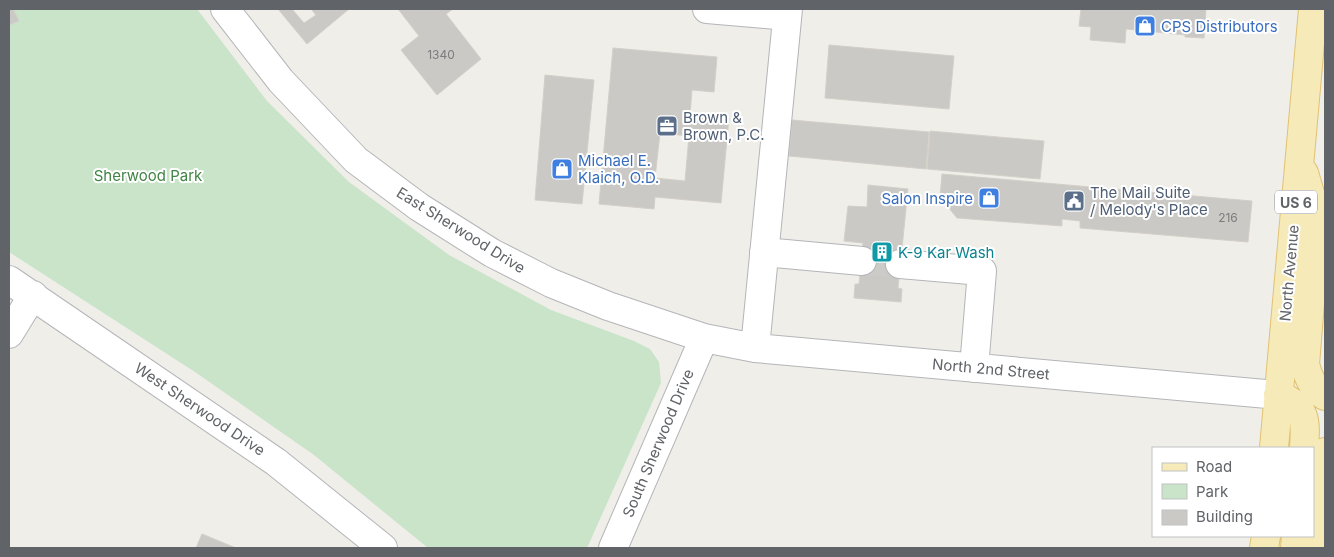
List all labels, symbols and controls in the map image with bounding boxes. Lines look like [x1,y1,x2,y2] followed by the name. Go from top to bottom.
[1133,14,1157,38] shop icon: CPS Distributors
[1161,17,1278,36] place label: CPS Distributors
[427,47,455,62] house number: 1340
[683,108,765,144] place label: Brown & Brown, P.C.
[655,114,679,138] office icon: Brown & Brown, P.C.
[578,151,659,187] place label: Michael E. Klaich, O.D.
[550,157,574,181] shop icon: Michael E. Klaich, O.D.
[94,166,203,185] park label: Sherwood Park
[393,183,529,277] street label: East Sherwood Drive
[1090,183,1208,219] place label: The Mail Suite / Melody's Place
[977,186,1001,210] shop icon: Salon Inspire
[881,189,973,208] place label: Salon Inspire
[1062,189,1086,213] public building icon: The Mail Suite / Melody's Place
[1275,190,1317,213] road number: US 6
[1218,210,1238,225] house number: 216
[1275,224,1303,322] street label: North Avenue
[870,240,894,264] building icon: K-9 Kar Wash
[898,243,994,262] place label: K-9 Kar Wash
[931,354,1051,384] street label: North 2nd Street
[131,358,269,460] street label: West Sherwood Drive
[618,366,698,520] street label: South Sherwood Drive
[1152,447,1314,537] legend
[1196,457,1232,476] text: Road
[1196,482,1229,501] text: Park
[1196,507,1253,526] text: Building

